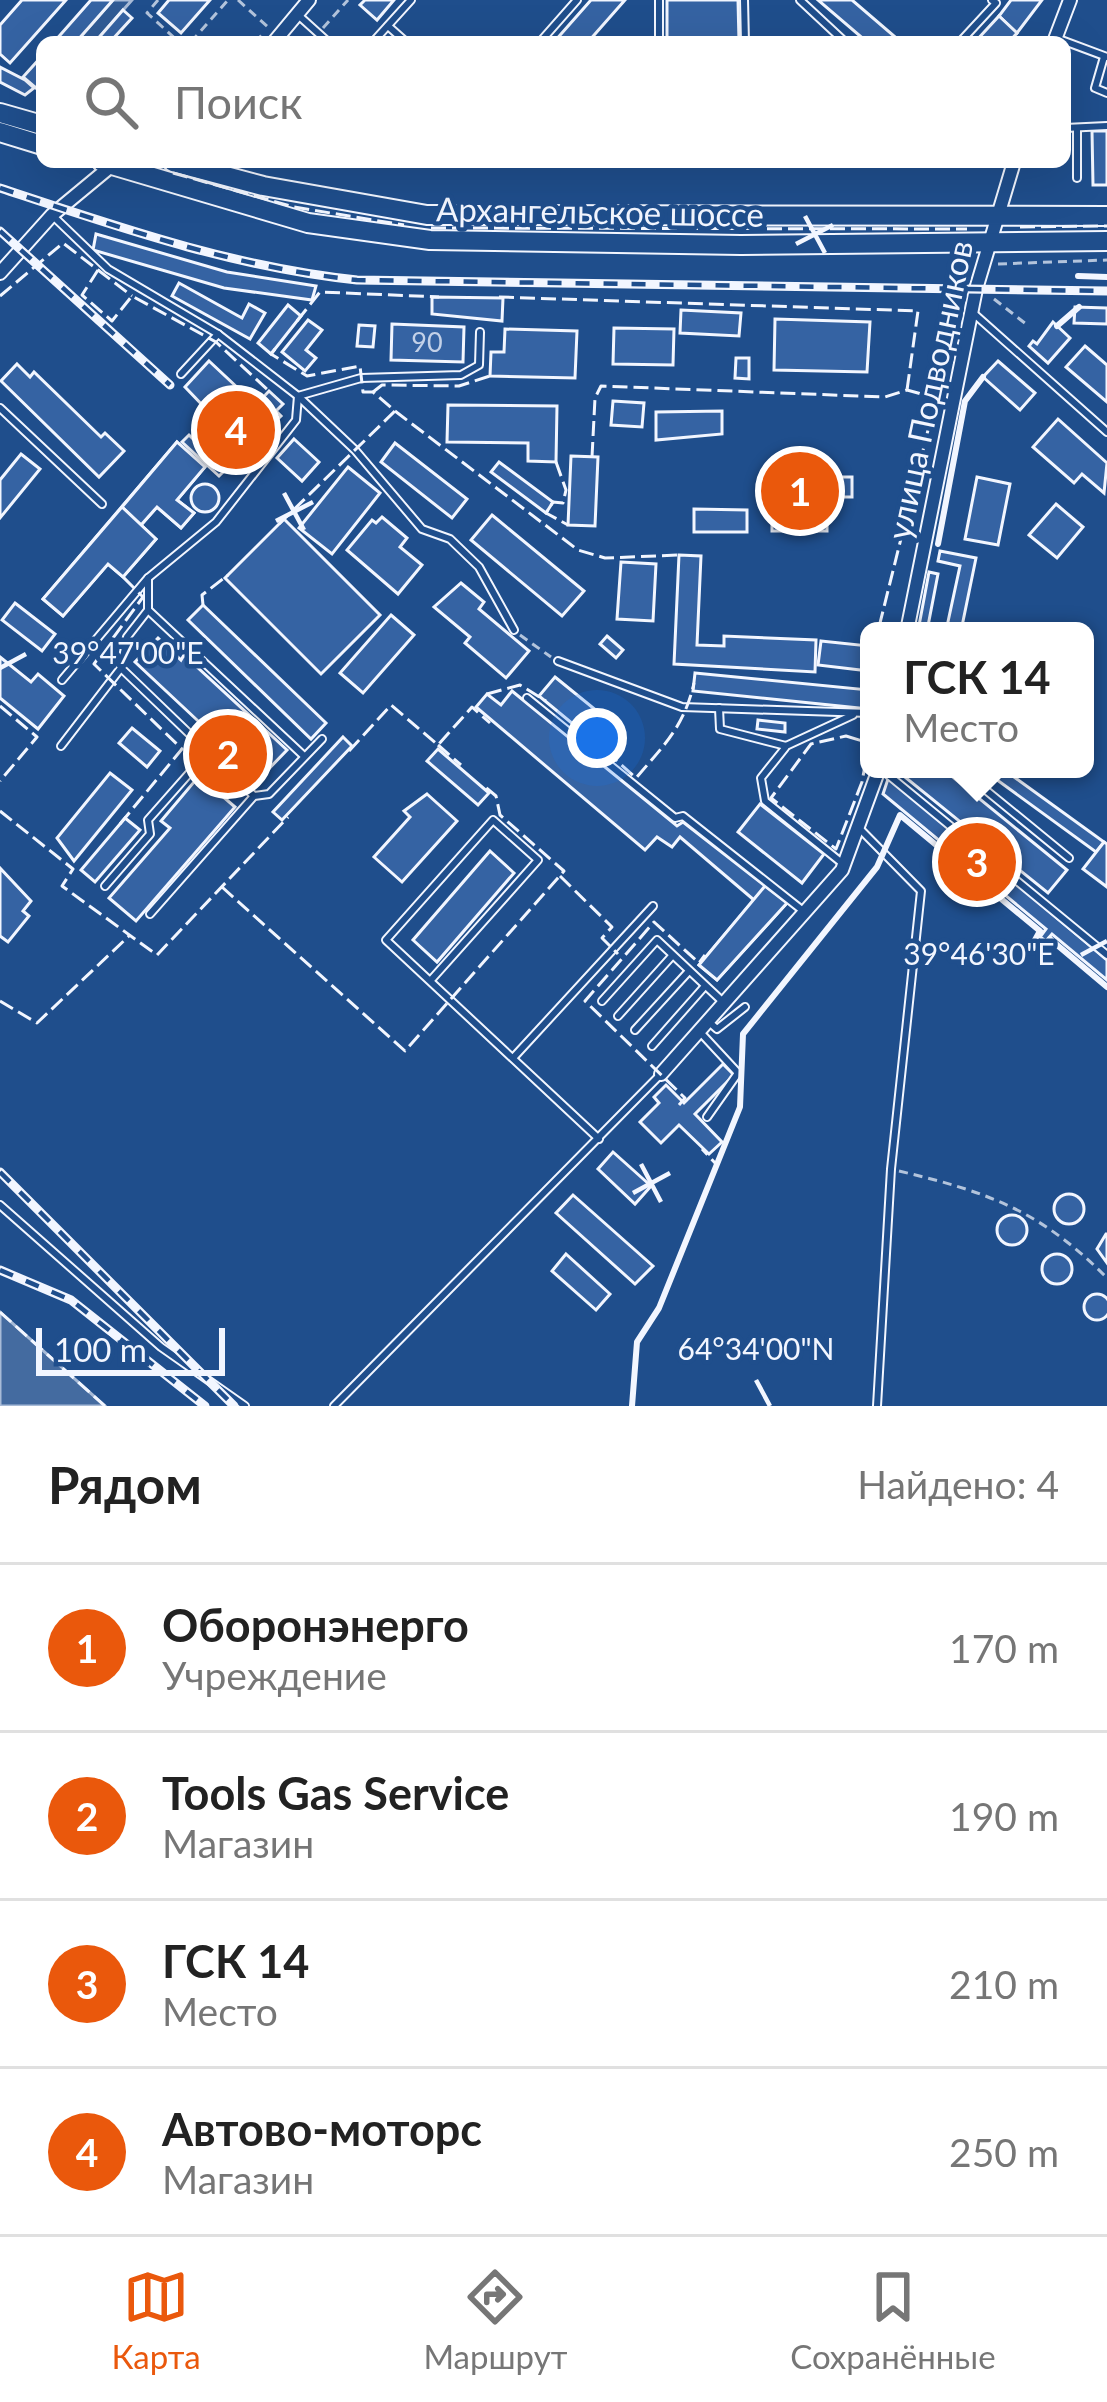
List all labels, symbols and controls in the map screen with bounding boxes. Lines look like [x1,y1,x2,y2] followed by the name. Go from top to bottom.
[36,36,1071,168] search box
[78,69,144,135] icon: search
[174,75,303,129] text: Поиск
[436,188,764,234] street label: Архангельское шоссе
[878,237,980,543] street label: улица Подводников
[411,325,443,358] house number: 90
[197,385,275,475] pin: 4
[761,446,839,536] pin: 1
[860,622,1094,778] popup
[52,634,204,670] text: 39°47'00"E
[903,650,1051,704] text: ГСК 14
[903,704,1019,750] text: Место
[567,708,627,768] your location
[189,709,267,799] pin: 2
[938,817,1016,907] pin: 3
[903,935,1055,971] text: 39°46'30"E
[36,1322,225,1375] scale bar
[54,1329,147,1369] text: 100 m
[678,1330,834,1366] text: 64°34'00"N
[48,1454,202,1515] text: Рядом
[857,1461,1059,1507] text: Найдено: 4
[162,1598,469,1652] text: Оборонэнерго
[76,1625,98,1671] text: 1
[949,1625,1059,1671] text: 170 m
[162,1652,387,1698] text: Учреждение
[162,1766,509,1820] text: Tools Gas Service
[76,1793,98,1839] text: 2
[949,1793,1059,1839] text: 190 m
[162,1820,314,1866] text: Магазин
[162,1934,309,1988] text: ГСК 14
[76,1961,98,2007] text: 3
[949,1961,1059,2007] text: 210 m
[162,1988,278,2034] text: Место
[162,2102,482,2156] text: Автово-моторс
[76,2129,98,2175] text: 4
[949,2129,1059,2175] text: 250 m
[162,2156,314,2202] text: Магазин
[111,2264,201,2376] tab: Карта
[423,2264,567,2376] tab: Маршрут
[790,2264,996,2376] tab: Сохранённые

